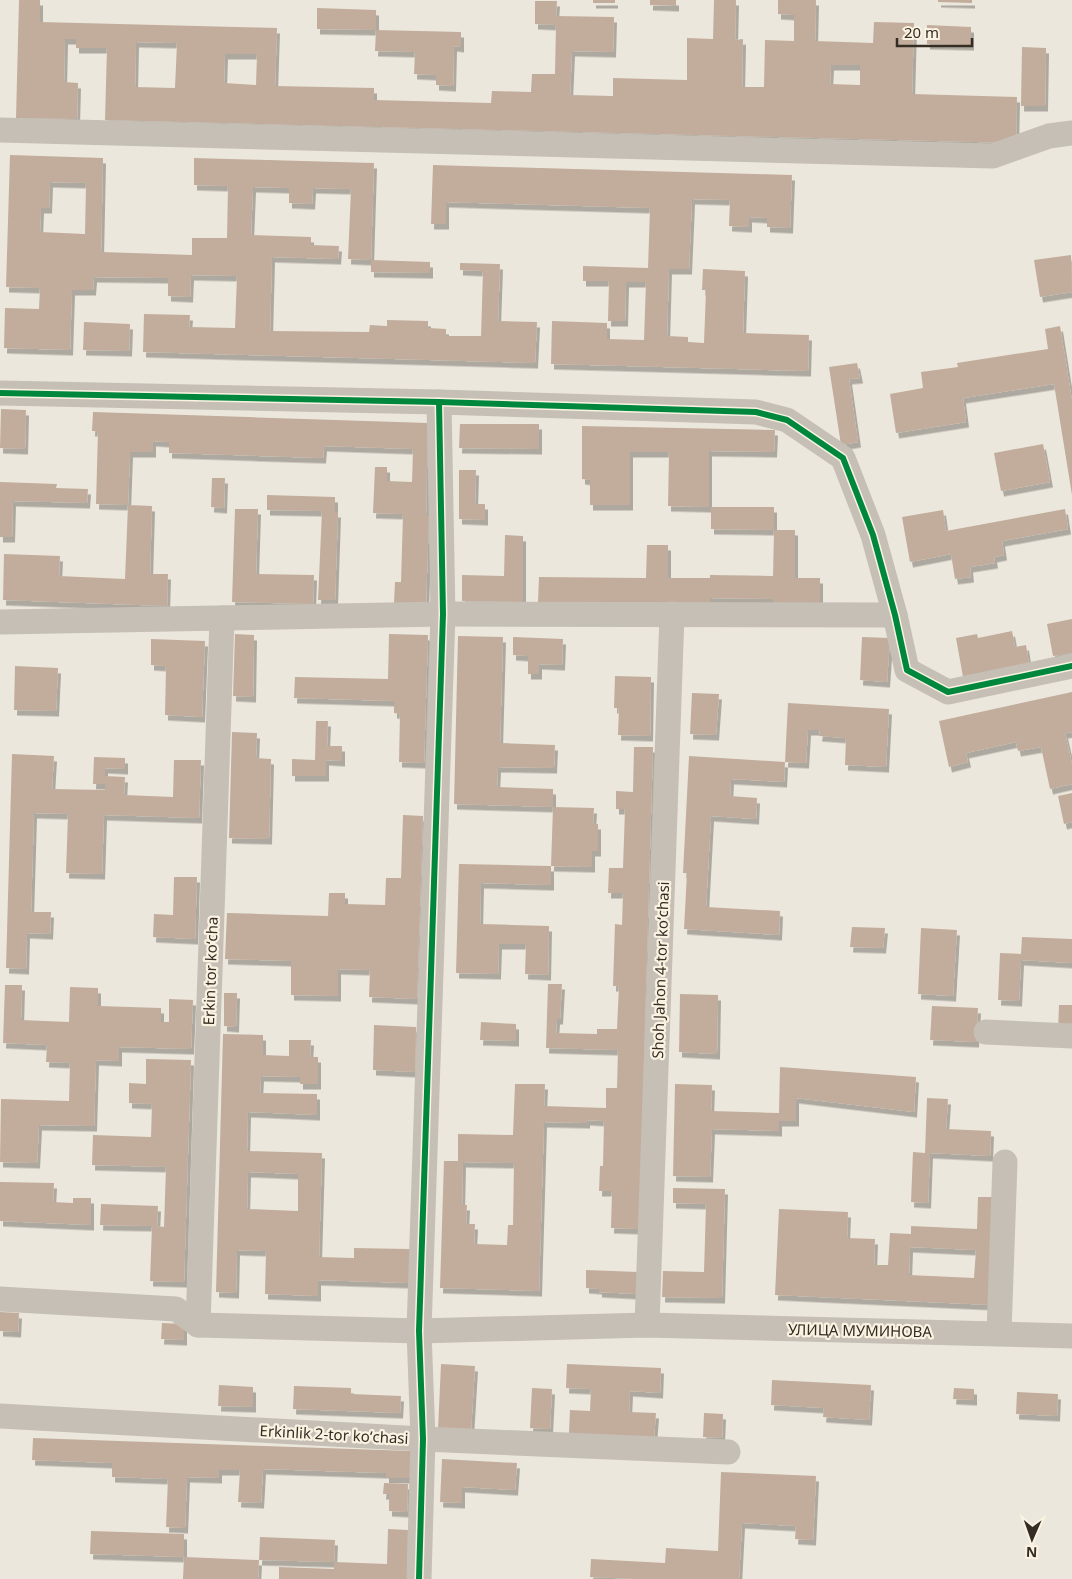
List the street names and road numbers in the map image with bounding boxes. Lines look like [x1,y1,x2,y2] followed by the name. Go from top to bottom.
[647,881,673,1059] street label: Shoh Jahon 4-tor koʻchasi
[198,916,222,1026] street label: Erkin tor koʻcha
[788,1319,933,1341] street label: УЛИЦА МУМИНОВА
[259,1420,409,1448] street label: Erkinlik 2-tor koʻchasi

